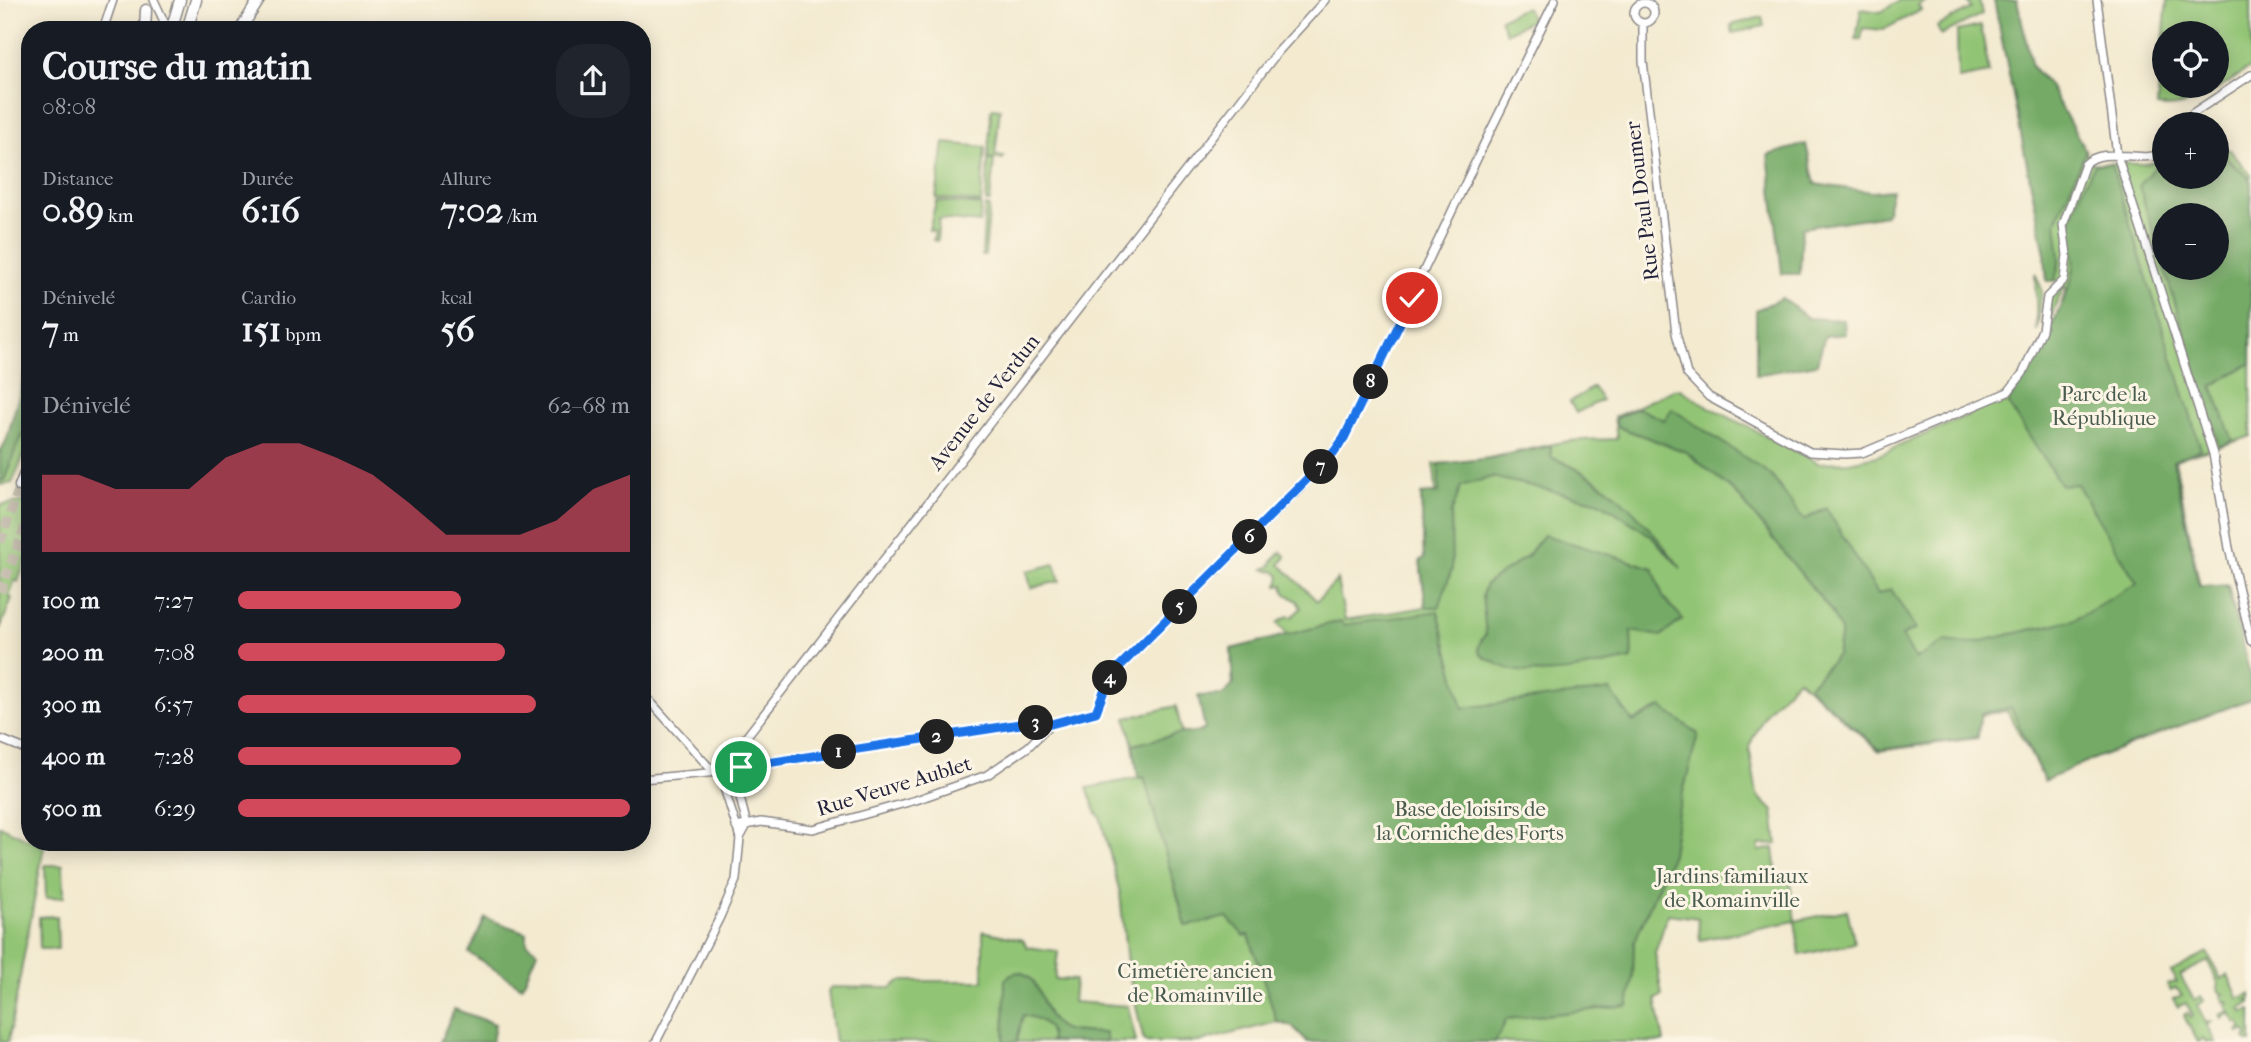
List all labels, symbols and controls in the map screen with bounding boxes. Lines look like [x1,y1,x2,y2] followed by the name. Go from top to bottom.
[2152,21,2229,280] map controls
[2152,21,2229,98] button: locate
[42,44,311,89] text: Course du matin
[556,44,630,118] button: share
[42,93,96,120] text: 08:08
[2152,112,2229,189] button: +
[1620,120,1664,282] street label: Rue Paul Doumer
[42,168,113,190] text: Distance
[241,168,293,190] text: Durée
[441,168,492,190] text: Allure
[42,190,104,231] text: 0.89
[241,190,300,231] text: 6:16
[441,190,503,231] text: 7:02
[2152,203,2229,280] button: −
[104,205,134,227] text: km
[503,205,538,227] text: /km
[1382,268,1442,328] pin
[1393,279,1431,317] icon: check
[42,287,115,309] text: Dénivelé
[241,287,296,309] text: Cardio
[441,287,473,309] text: kcal
[42,309,59,350] text: 7
[241,309,281,350] text: 151
[441,309,475,350] text: 56
[59,324,79,346] text: m
[281,324,321,346] text: bpm
[923,329,1044,475] street label: Avenue de Verdun
[1354,364,1388,400] pin: 8
[1366,370,1375,392] text: 8
[2052,382,2156,430] park label: Parc de la République
[42,392,131,419] text: Dénivelé
[548,392,630,419] text: 62–68 m
[1304,449,1338,484] pin: 7
[1316,455,1325,477] text: 7
[1232,520,1268,554] pin: 6
[1244,525,1255,547] text: 6
[42,587,100,614] text: 100 m
[154,587,194,614] text: 7:27
[1162,590,1198,624] pin: 5
[1175,595,1184,617] text: 5
[42,639,103,666] text: 200 m
[154,639,195,666] text: 7:08
[1092,660,1128,696] pin: 4
[1104,666,1115,688] text: 4
[42,691,101,718] text: 300 m
[154,691,193,718] text: 6:57
[1018,706,1054,740] pin: 3
[1032,711,1039,733] text: 3
[920,720,954,754] pin: 2
[932,725,941,747] text: 2
[822,734,856,770] pin: 1
[711,737,771,797] pin
[835,740,842,762] text: 1
[42,743,105,770] text: 400 m
[154,743,194,770] text: 7:28
[722,748,760,786] icon: arrive
[814,751,975,821] street label: Rue Veuve Aublet
[42,795,101,822] text: 500 m
[154,795,196,822] text: 6:29
[1375,797,1564,845] park label: Base de loisirs de la Corniche des Forts
[1654,864,1808,912] park label: Jardins familiaux de Romainville
[1117,959,1273,1007] park label: Cimetière ancien de Romainville

